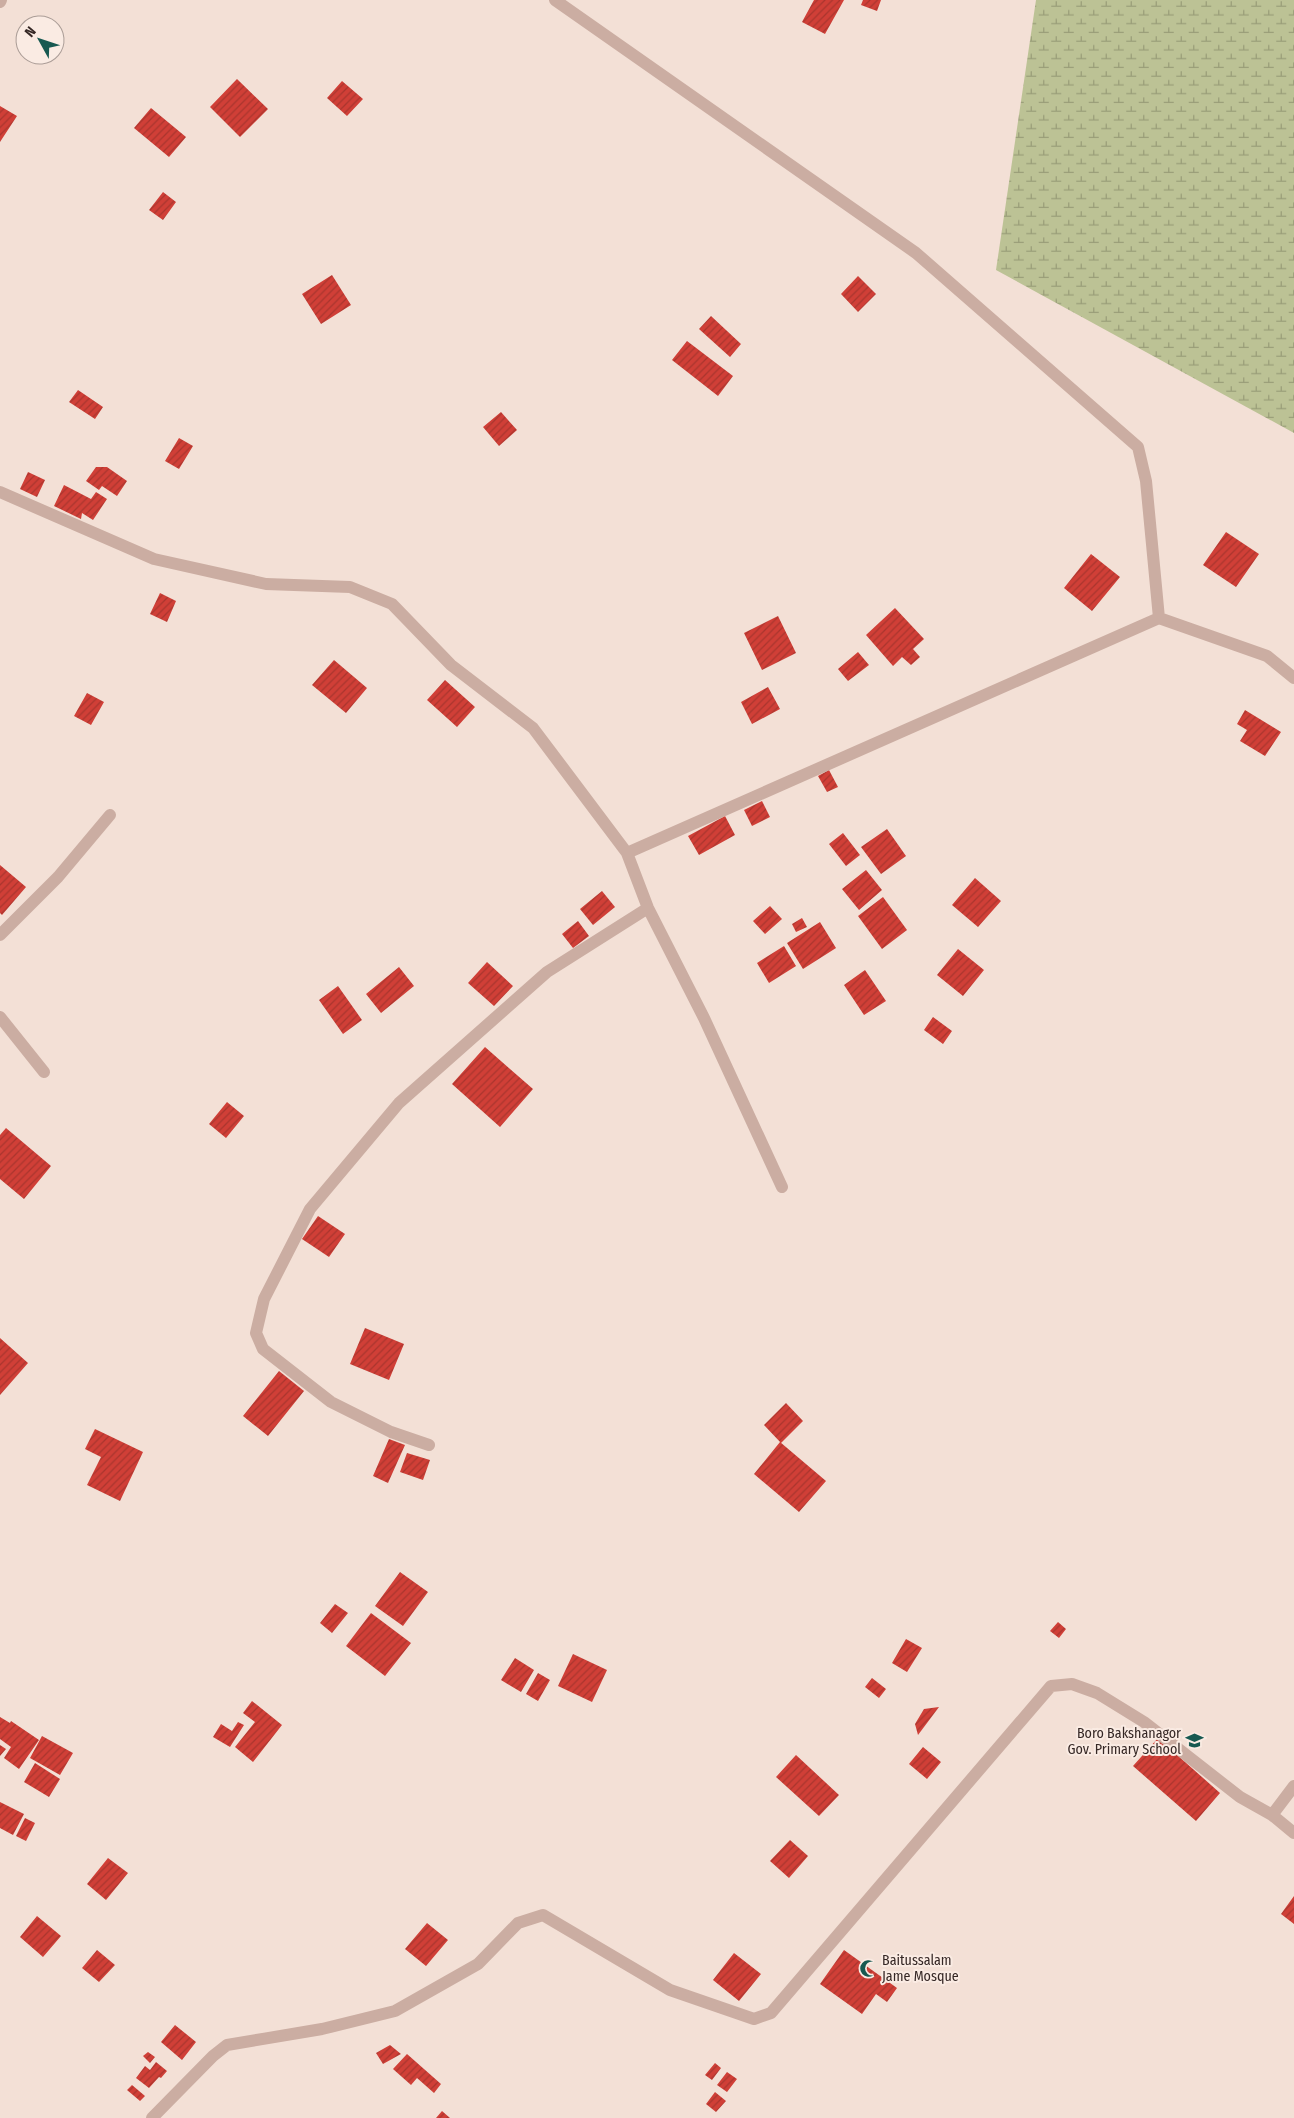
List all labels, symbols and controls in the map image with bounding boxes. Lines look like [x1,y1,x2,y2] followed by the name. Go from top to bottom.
[15,15,65,65] north arrow
[21,23,40,41] text: N
[1068,1725,1181,1758] place label: Boro Bakshanagor Gov. Primary School
[1185,1731,1205,1751] school or university icon: Boro Bakshanagor Gov. Primary School
[882,1952,959,1985] place label: Baitussalam Jame Mosque
[858,1958,878,1978] mosque icon: Baitussalam Jame Mosque

